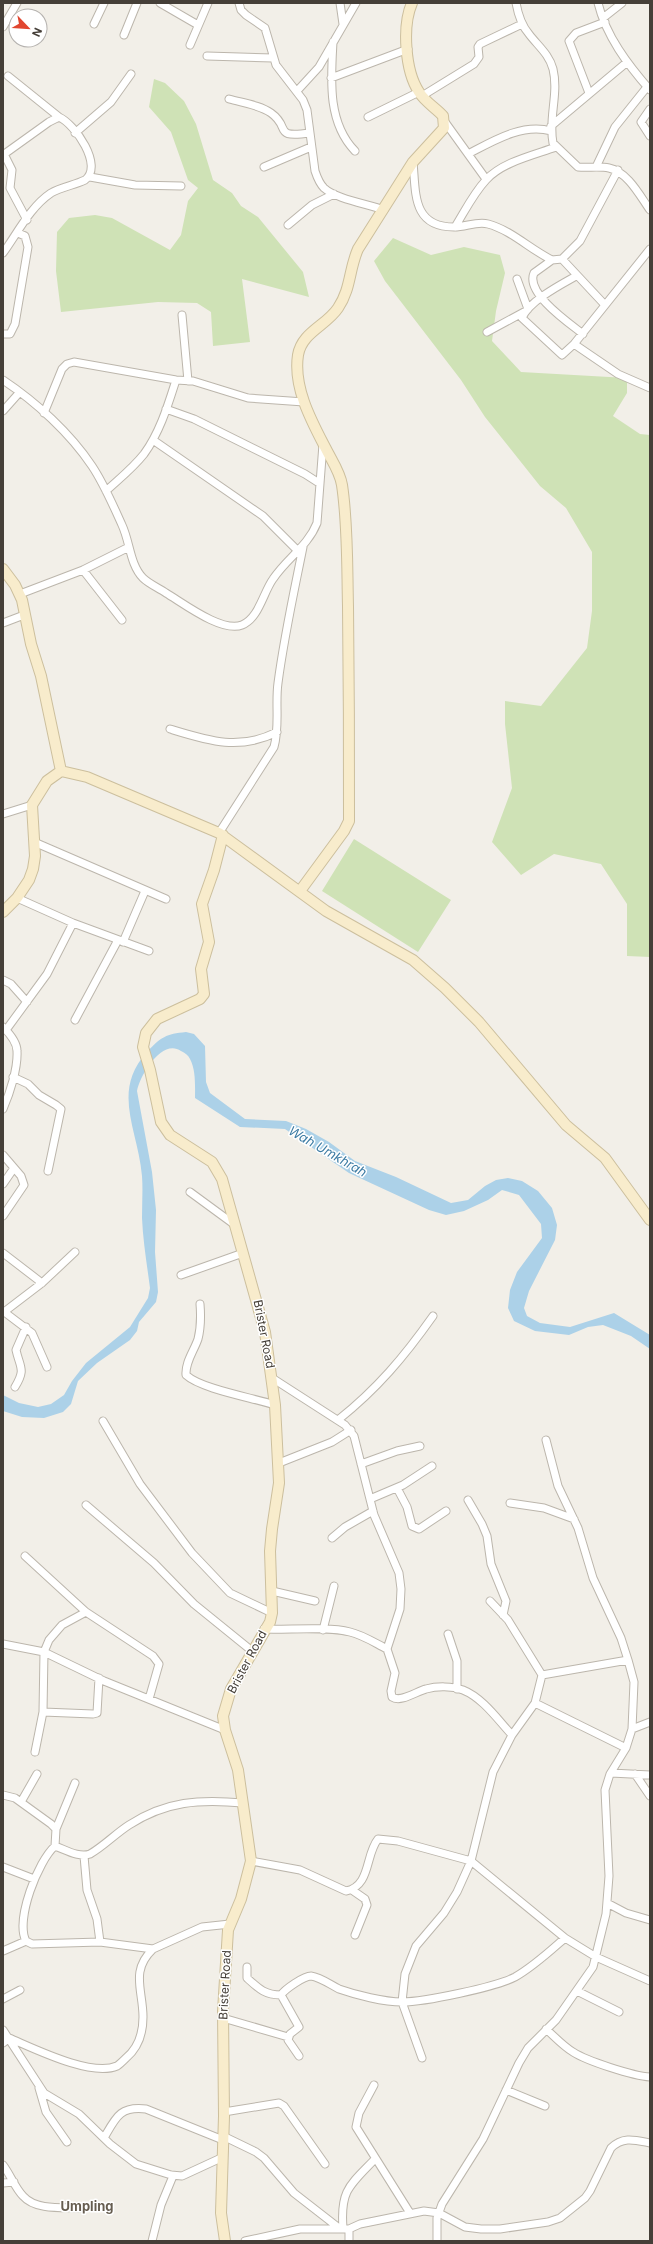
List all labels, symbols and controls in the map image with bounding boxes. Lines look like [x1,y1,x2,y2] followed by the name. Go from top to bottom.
[8,8,48,48] north arrow
[29,25,45,39] text: N
[286,1122,370,1180] water label: Wah Umkhrah
[251,1298,278,1369] street label: Brister Road
[224,1628,269,1696] street label: Brister Road
[215,1950,234,2020] street label: Brister Road
[61,2198,113,2214] district label: Umpling

